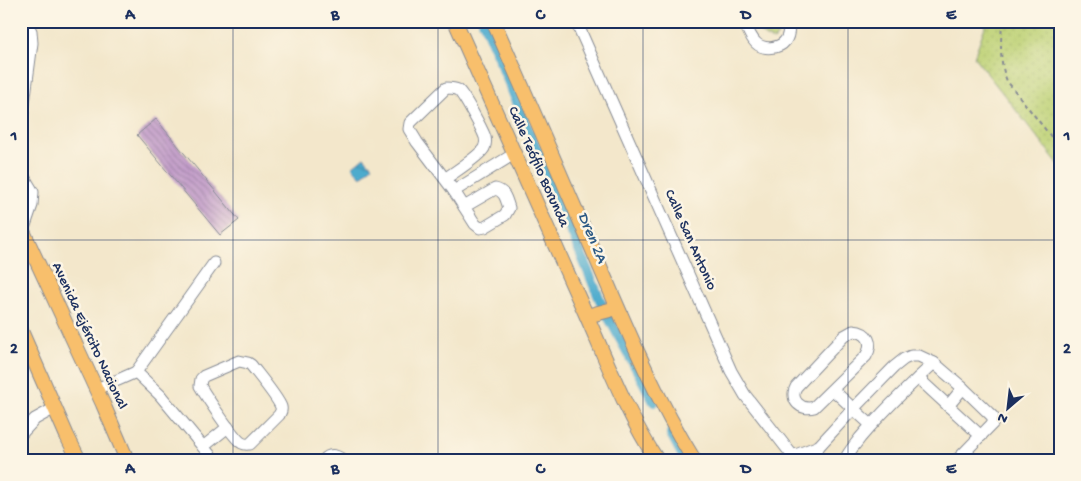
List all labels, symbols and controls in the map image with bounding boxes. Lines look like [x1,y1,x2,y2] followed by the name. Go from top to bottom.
[124,7,136,26] text: A
[330,7,340,26] text: B
[535,7,546,26] text: C
[739,7,752,26] text: D
[946,7,957,26] text: E
[503,104,573,231] street label: Calle Teófilo Borunda
[10,128,17,147] text: 1
[1063,128,1070,147] text: 1
[660,187,720,293] street label: Calle San Antonio
[572,210,611,268] water label: Dren 2A
[47,260,131,412] street label: Avenida Ejército Nacional
[10,341,18,360] text: 2
[1063,341,1071,360] text: 2
[984,384,1034,434] north arrow
[995,408,1011,427] text: N
[124,461,136,480] text: A
[330,461,340,480] text: B
[535,461,546,480] text: C
[739,461,752,480] text: D
[946,461,957,480] text: E

